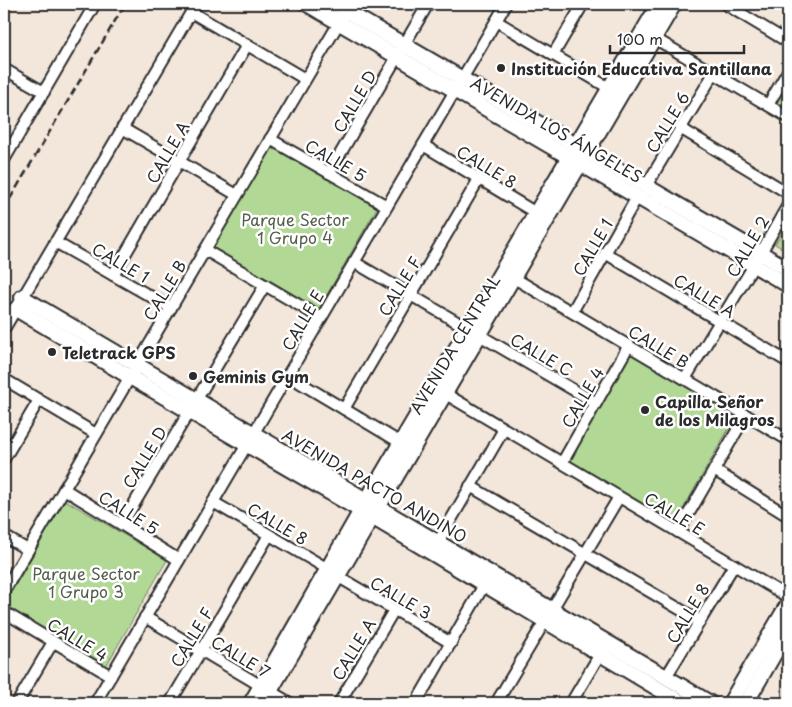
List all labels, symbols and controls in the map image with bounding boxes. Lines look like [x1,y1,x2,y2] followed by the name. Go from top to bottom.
[610,22,743,54] scale bar
[617,27,663,50] text: 100 m
[511,56,772,80] place label: Institución Educativa Santillana
[495,62,507,74] marker: Institución Educativa Santillana
[326,65,382,137] street label: CALLE D
[467,70,647,188] street label: AVENIDA LOS ÁNGELES
[639,87,695,157] street label: CALLE 6
[140,116,194,188] street label: CALLE A
[301,133,371,187] street label: CALLE 5
[452,139,522,193] street label: CALLE 8
[241,207,349,249] park label: Parque Sector 1 Grupo 4
[720,211,774,281] street label: CALLE 2
[566,214,618,280] street label: CALLE 1
[88,236,154,288] street label: CALLE 1
[372,251,426,320] street label: CALLE F
[137,255,191,325] street label: CALLE B
[670,267,740,323] street label: CALLE A
[403,270,505,418] street label: AVENIDA CENTRAL
[275,285,329,355] street label: CALLE E
[624,319,694,373] street label: CALLE B
[506,326,578,382] street label: CALLE C
[62,340,176,364] place label: Teletrack GPS
[46,346,58,358] marker: Teletrack GPS
[555,362,609,432] street label: CALLE 4
[203,364,309,388] place label: Geminis Gym
[187,370,199,382] marker: Geminis Gym
[655,389,775,431] place label: Capilla Señor de los Milagros
[639,404,651,416] marker: Capilla Señor de los Milagros
[116,421,172,493] street label: CALLE D
[278,422,472,548] street label: AVENIDA PACTO ANDINO
[94,484,164,540] street label: CALLE 5
[640,486,710,540] street label: CALLE E
[243,496,313,550] street label: CALLE 8
[32,561,140,603] park label: Parque Sector 1 Grupo 3
[366,570,436,624] street label: CALLE 3
[660,578,714,648] street label: CALLE 8
[164,602,218,671] street label: CALLE F
[43,612,113,666] street label: CALLE 4
[325,614,381,684] street label: CALLE A
[207,629,275,683] street label: CALLE 7

